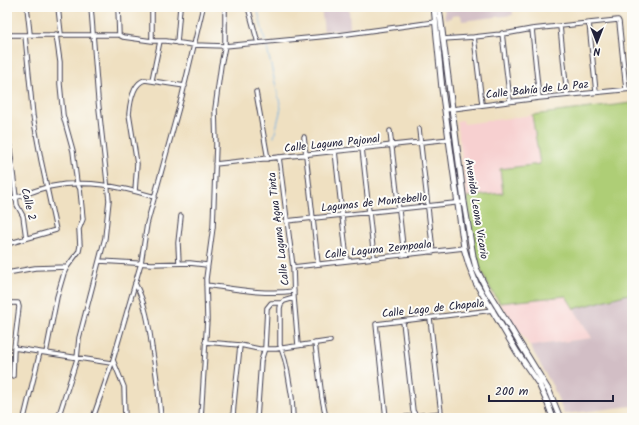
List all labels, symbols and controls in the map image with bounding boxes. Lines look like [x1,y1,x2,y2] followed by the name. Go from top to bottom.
[577,22,617,62] north arrow
[593,42,600,60] text: N
[485,76,589,104] street label: Calle Bahía de La Paz
[283,130,381,158] street label: Calle Laguna Pajonal
[459,158,493,260] street label: Avenida Leona Vicario
[263,171,295,287] street label: Calle Laguna Agua Tinta
[15,186,41,222] street label: Calle 2
[320,188,428,218] street label: Lagunas de Montebello
[324,235,432,265] street label: Calle Laguna Zempoala
[381,295,485,323] street label: Calle Lago de Chapala
[489,377,613,403] scale bar
[495,382,529,401] text: 200 m

